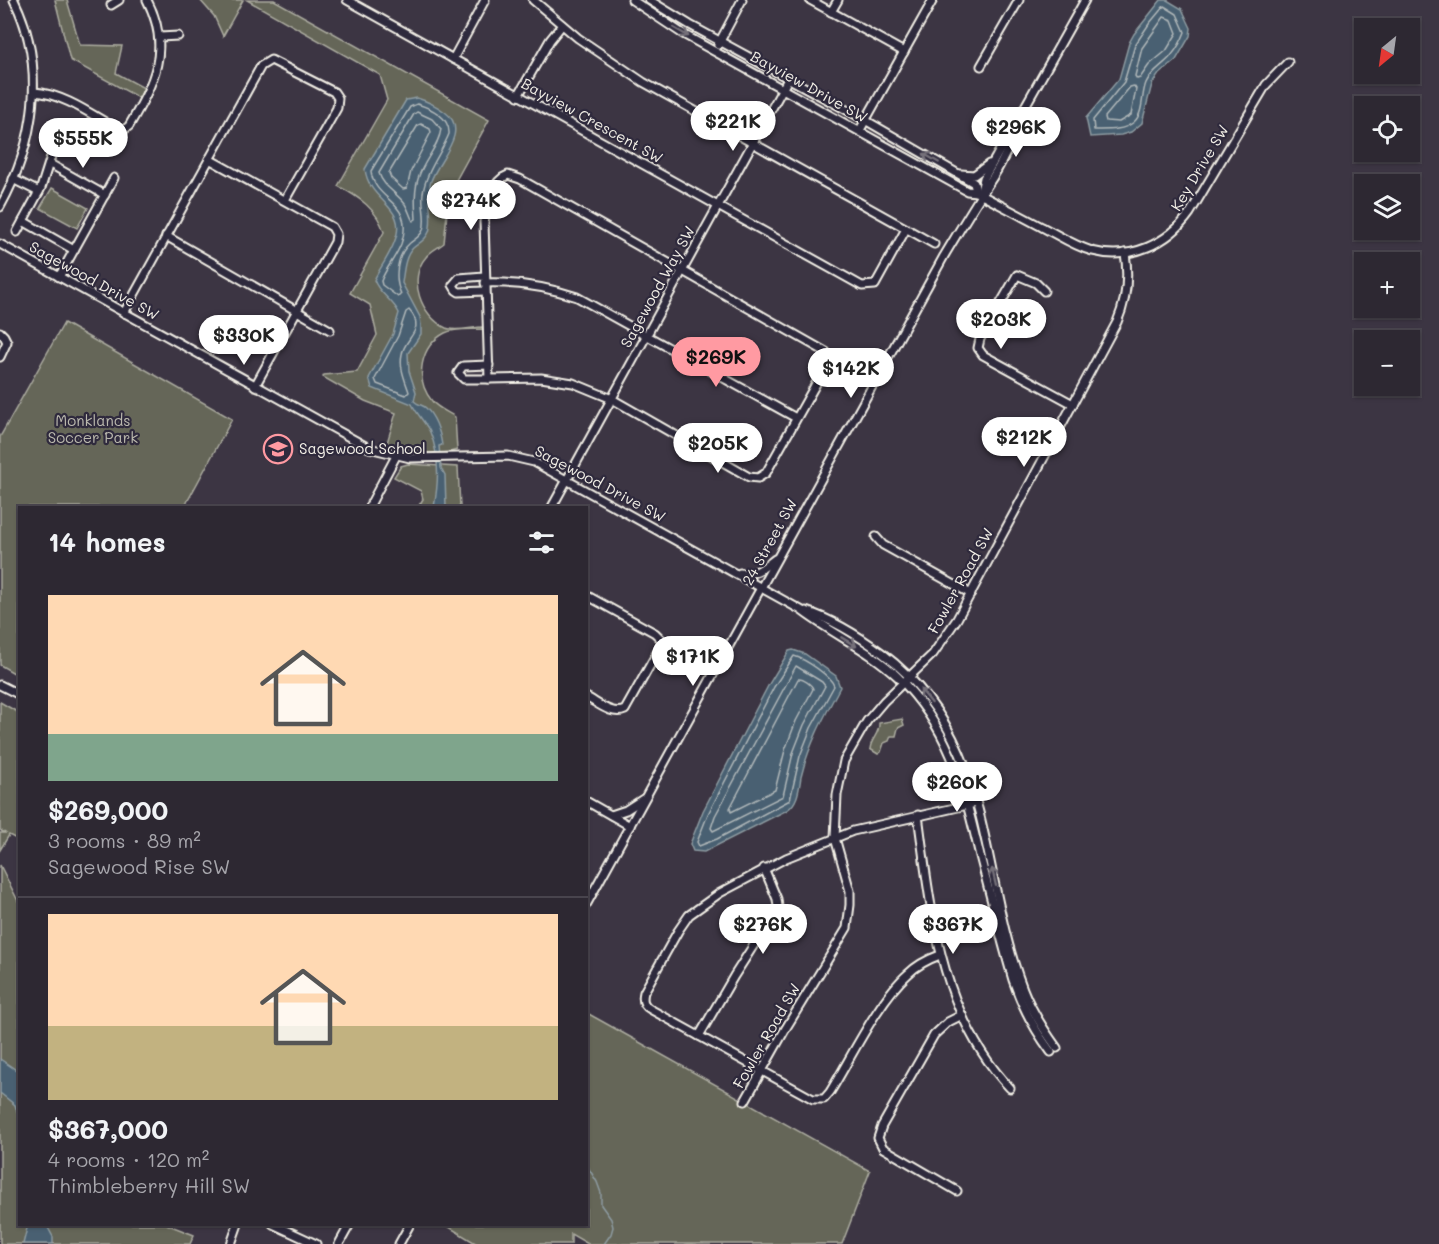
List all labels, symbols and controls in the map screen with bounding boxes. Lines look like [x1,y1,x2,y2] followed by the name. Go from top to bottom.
[1354,18,1420,84] north arrow
[1354,18,1420,396] map controls
[672,26,689,38] one-way arrow
[747,46,872,127] street label: Bayview Drive SW
[518,73,667,167] street label: Bayview Crescent SW
[1354,96,1420,162] button: locate
[691,101,775,152] pin: $221K
[705,107,761,133] text: $221K
[974,107,1058,158] pin: $296K
[986,113,1046,139] text: $296K
[41,118,125,169] pin: $555K
[1166,121,1233,214] street label: Key Drive SW
[53,124,113,150] text: $555K
[923,152,940,164] one-way arrow
[1354,174,1420,240] button: layers
[429,180,513,231] pin: $274K
[441,186,501,212] text: $274K
[615,222,699,351] street label: Sagewood Way SW
[26,236,163,324] street label: Sagewood Drive SW
[1354,252,1420,318] button: +
[959,299,1043,350] pin: $203K
[970,305,1032,331] text: $203K
[202,315,286,366] pin: $330K
[213,321,275,347] text: $330K
[1354,330,1420,396] button: −
[674,337,758,388] pin: $269K
[686,343,746,369] text: $269K
[809,348,893,399] pin: $142K
[822,354,880,380] text: $142K
[48,410,138,447] park label: Monklands Soccer Park
[982,417,1066,468] pin: $212K
[676,423,760,474] pin: $205K
[996,423,1052,449] text: $212K
[687,429,749,455] text: $205K
[262,433,294,465] school or university icon: Sagewood School
[299,438,426,458] place label: Sagewood School
[532,440,669,526] street label: Sagewood Drive SW
[737,495,801,588] street label: 24 Street SW
[923,524,997,637] street label: Fowler Road SW
[48,525,166,559] text: 14 homes
[525,526,558,559] icon: filters
[249,634,357,742] icon: home
[651,636,735,687] pin: $171K
[840,637,857,649] one-way arrow
[666,642,720,668] text: $171K
[920,688,933,704] one-way arrow
[915,762,999,813] pin: $260K
[926,768,988,794] text: $260K
[48,793,168,827] text: $269,000
[48,827,201,853] text: 3 rooms · 89 m²
[48,853,230,879] text: Sagewood Rise SW
[987,868,999,887] one-way arrow
[721,904,805,955] pin: $276K
[911,904,995,955] pin: $367K
[733,910,793,936] text: $276K
[923,910,983,936] text: $367K
[249,953,357,1061] icon: home
[728,979,804,1092] street label: Fowler Road SW
[48,1112,168,1146] text: $367,000
[48,1146,209,1172] text: 4 rooms · 120 m²
[48,1172,250,1198] text: Thimbleberry Hill SW

